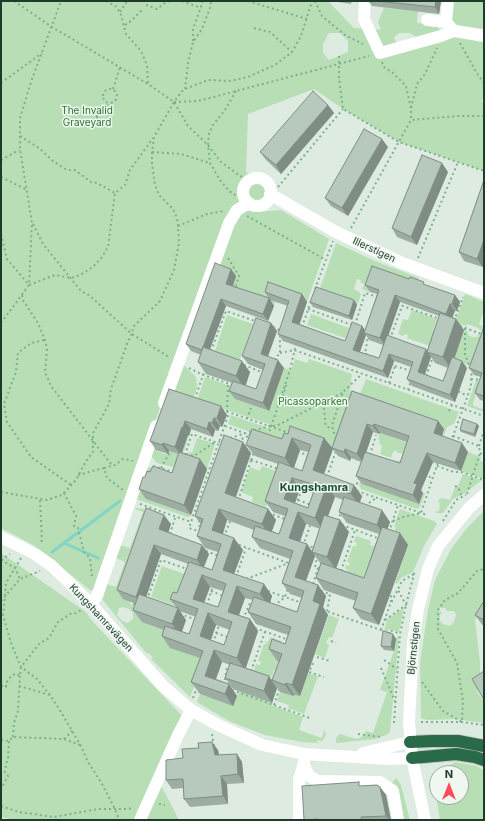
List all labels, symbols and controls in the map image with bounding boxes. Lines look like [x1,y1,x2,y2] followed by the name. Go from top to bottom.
[61,105,113,128] park label: The Invalid Graveyard
[351,235,397,265] street label: Illerstigen
[278,396,348,408] park label: Picassoparken
[280,481,348,495] district label: Kungshamra
[67,582,135,654] street label: Kungshamravägen
[405,621,423,675] street label: Björnstigen
[429,765,469,805] north arrow
[445,767,453,781] text: N

